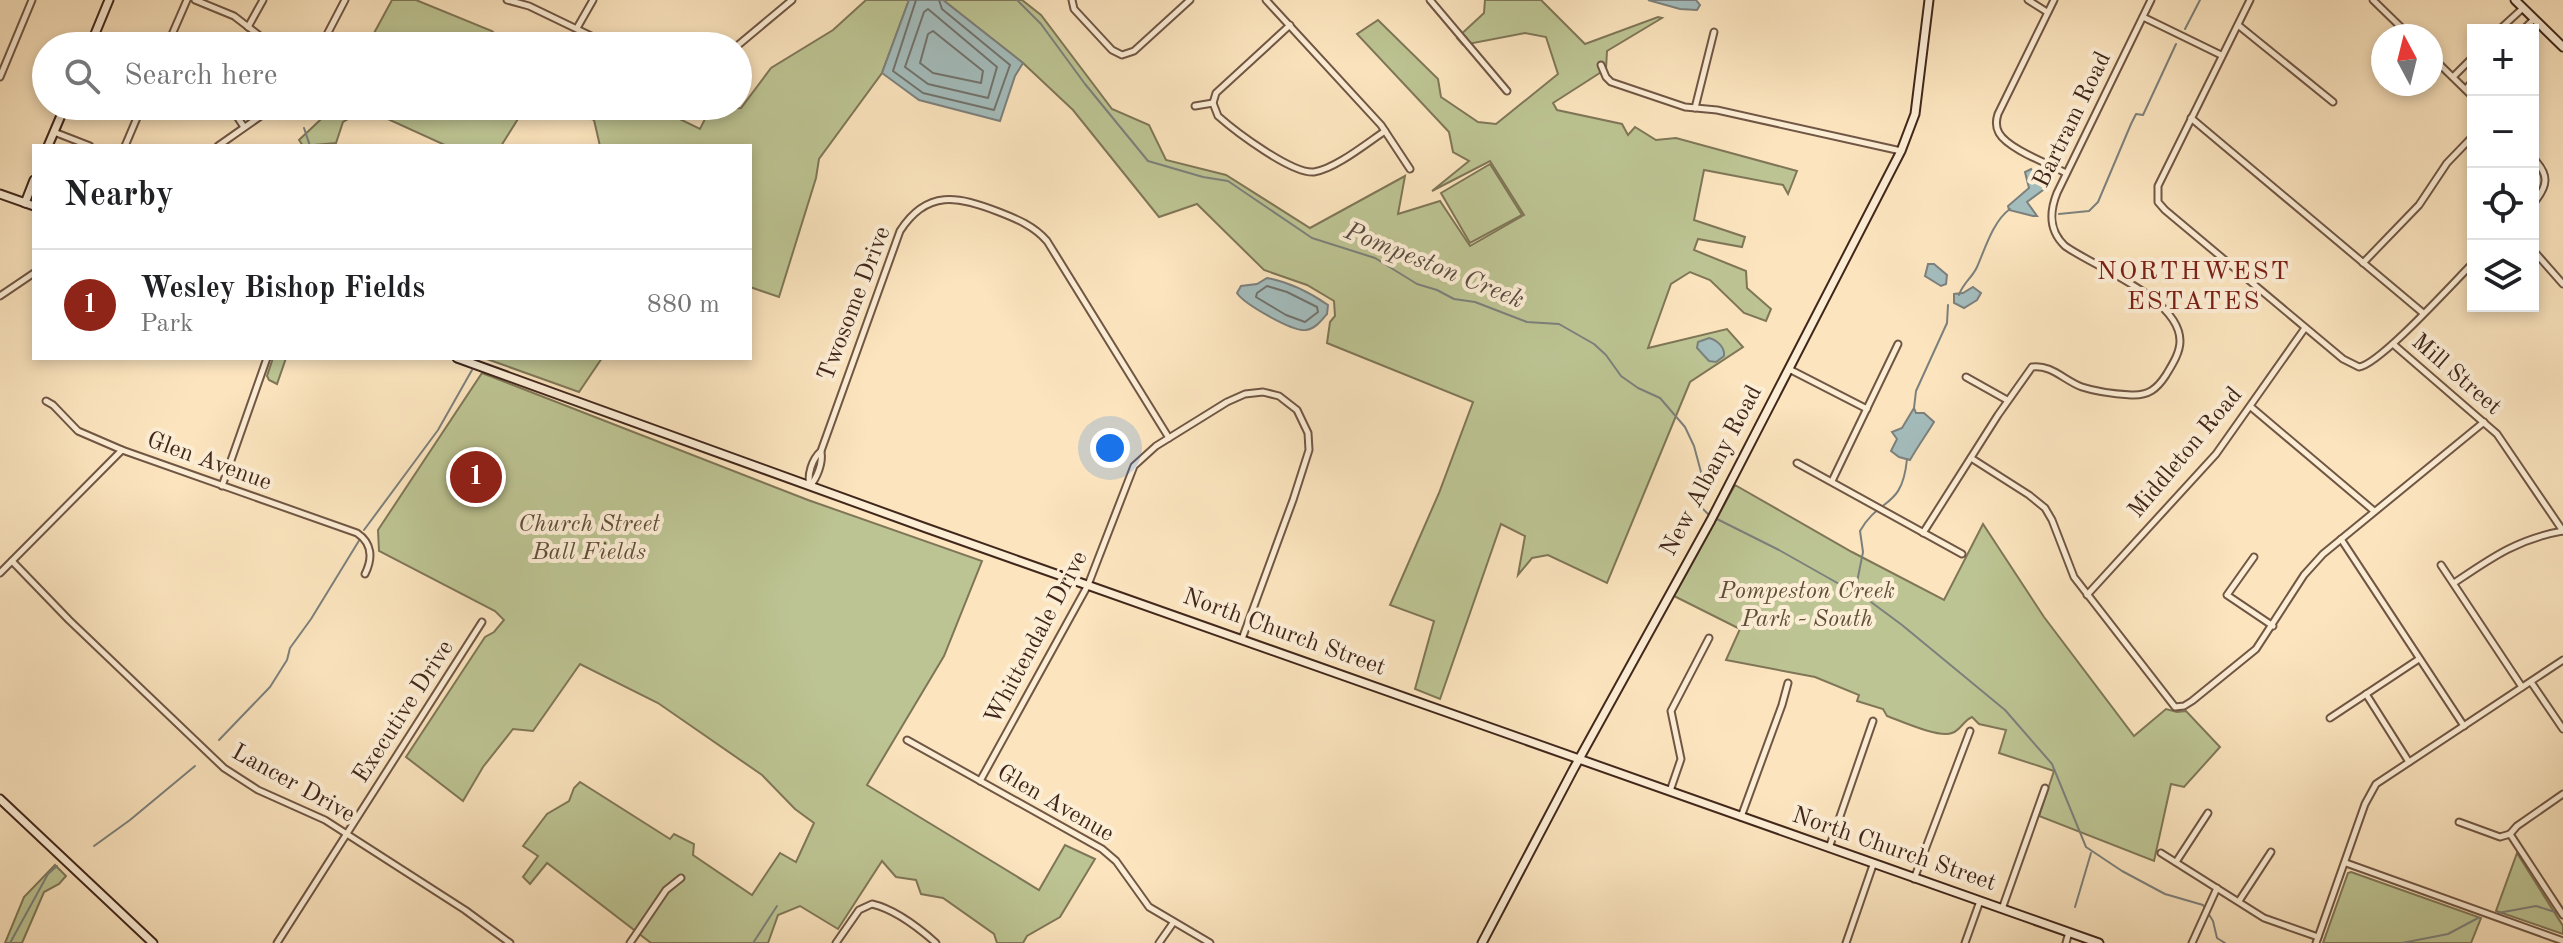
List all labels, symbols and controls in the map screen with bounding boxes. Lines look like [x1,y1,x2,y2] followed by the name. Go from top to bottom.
[2371,24,2443,96] north arrow
[2467,24,2539,312] map controls
[2467,24,2539,96] button: +
[32,32,752,120] search box
[2030,48,2116,192] street label: Bartram Road
[60,54,104,98] icon: search
[124,61,278,91] text: Search here
[2467,96,2539,168] button: −
[2467,168,2539,240] button: locate
[64,179,174,213] text: Nearby
[1340,218,1527,314] water label: Pompeston Creek
[815,223,895,385] street label: Twosome Drive
[2467,240,2539,312] button: layers
[2097,259,2291,315] district label: NORTHWEST ESTATES
[140,274,425,304] text: Wesley Bishop Fields
[82,292,98,318] text: 1
[647,292,720,318] text: 880 m
[140,311,194,337] text: Park
[2407,330,2505,420] street label: Mill Street
[1657,382,1767,560] street label: New Albany Road
[2125,383,2247,523] street label: Middleton Road
[143,428,275,496] street label: Glen Avenue
[1090,428,1130,468] your location
[450,447,502,507] pin: 1
[518,513,660,565] park label: Church Street Ball Fields
[981,547,1093,729] street label: Whittendale Drive
[1718,580,1895,632] park label: Pompeston Creek Park - South
[1179,585,1389,681] street label: North Church Street
[349,636,459,788] street label: Executive Drive
[227,740,359,828] street label: Lancer Drive
[992,761,1118,847] street label: Glen Avenue
[1789,804,1999,896] street label: North Church Street

